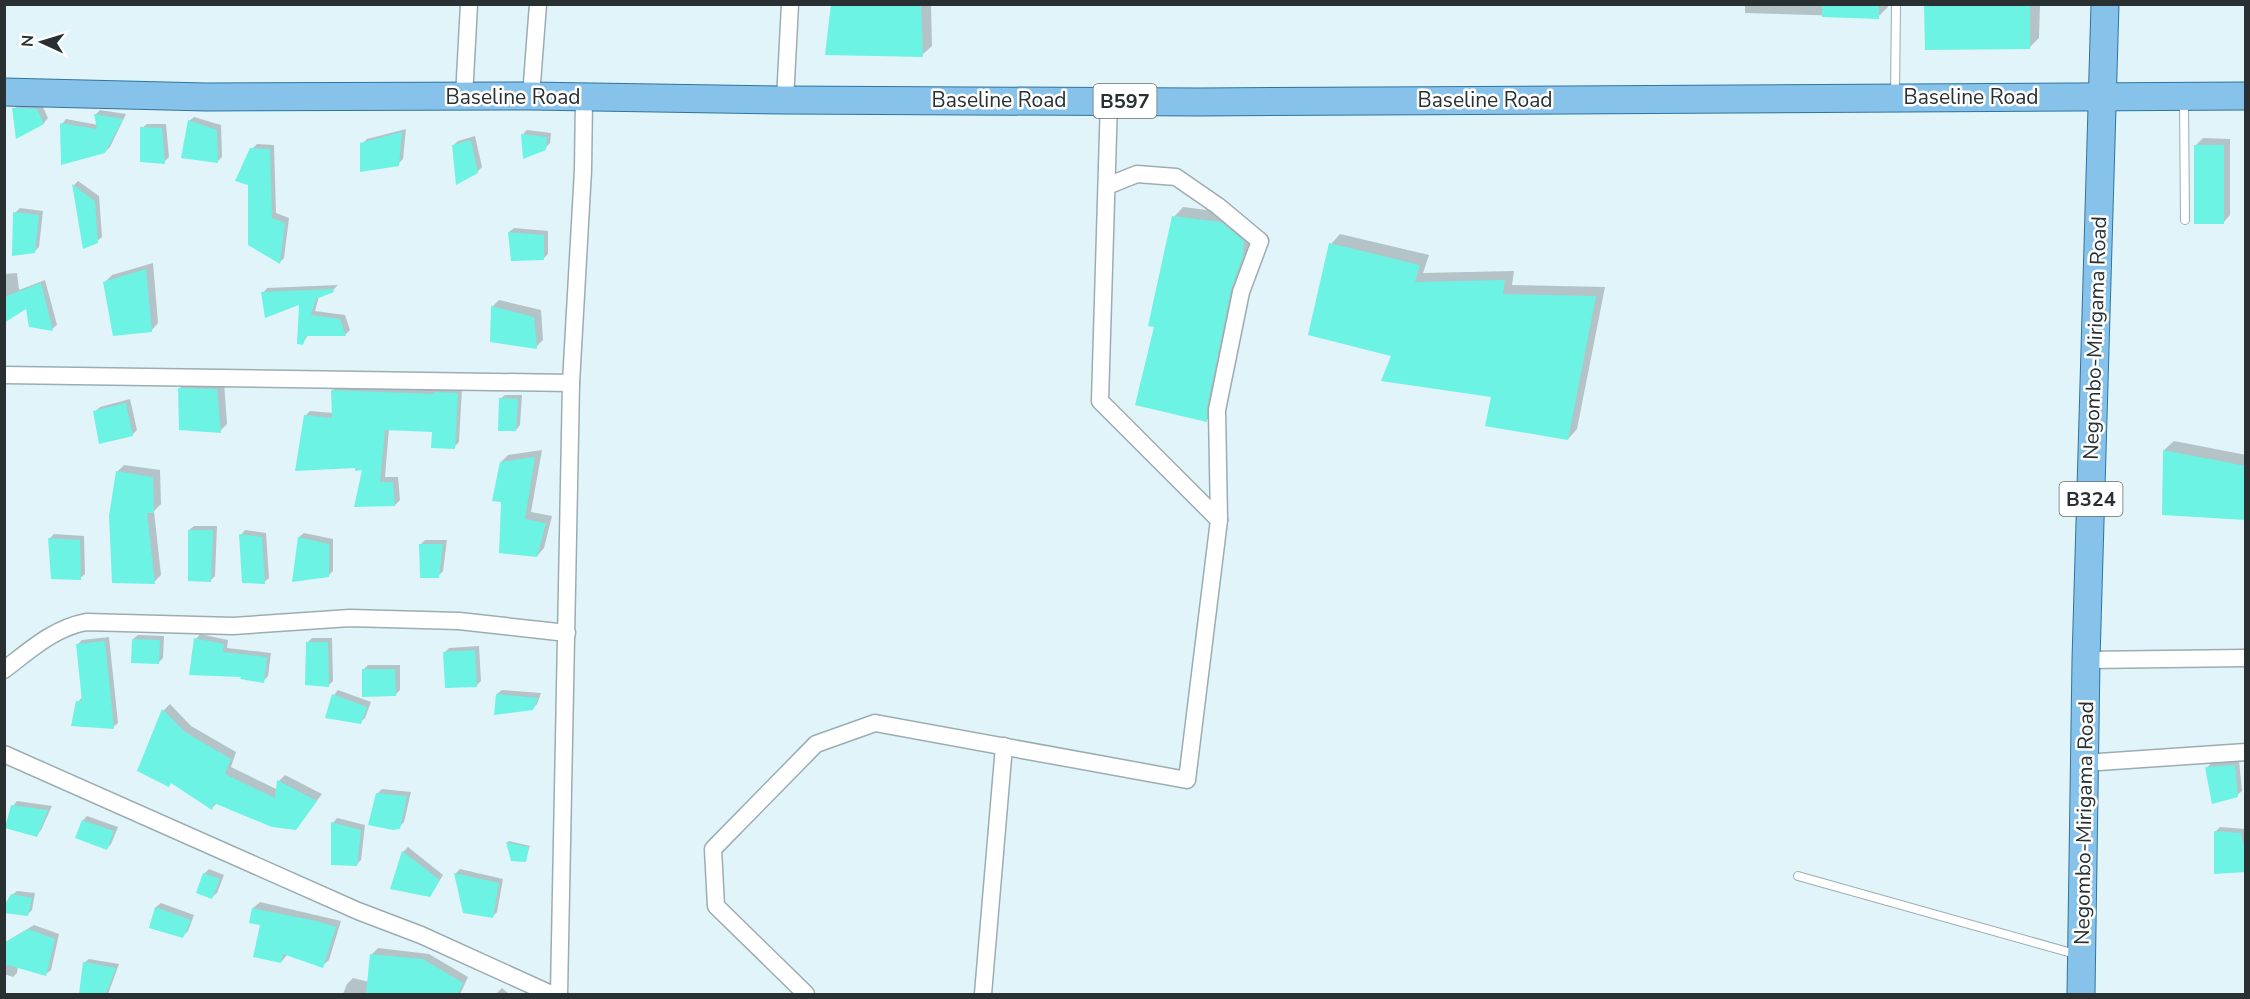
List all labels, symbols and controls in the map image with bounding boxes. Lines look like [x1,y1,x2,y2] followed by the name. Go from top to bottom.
[12,12,72,72] north arrow
[17,34,39,48] text: N
[445,83,581,111] street label: Baseline Road
[1903,83,2039,111] street label: Baseline Road
[1094,84,1156,118] road number: B597
[931,86,1067,114] street label: Baseline Road
[1417,86,1553,114] street label: Baseline Road
[2077,216,2113,460] street label: Negombo-Mirigama Road
[2060,482,2122,516] road number: B324
[2068,701,2100,945] street label: Negombo-Mirigama Road

